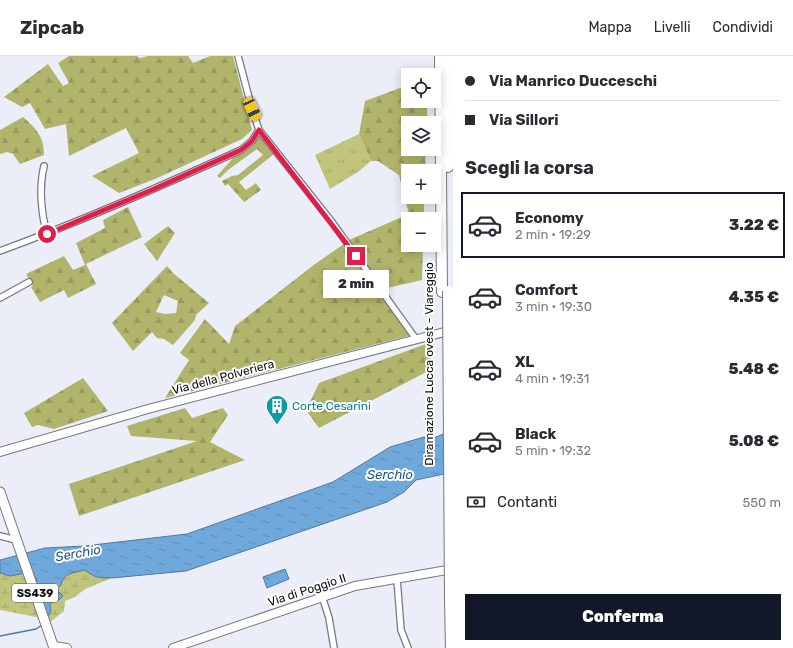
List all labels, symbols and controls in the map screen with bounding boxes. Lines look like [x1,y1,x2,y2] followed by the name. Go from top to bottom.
[20,16,84,39] text: Zipcab
[588,19,632,36] text: Mappa
[654,19,691,36] text: Livelli
[713,19,773,36] text: Condividi
[401,68,441,252] map controls
[401,68,441,108] button: locate
[489,72,657,90] text: Via Manrico Ducceschi
[241,96,263,122] car
[489,111,559,129] text: Via Sillori
[401,116,441,156] button: layers
[465,157,594,179] text: Scegli la corsa
[401,164,441,204] button: +
[467,207,503,243] icon: car
[515,209,584,227] text: Economy
[401,212,441,252] button: −
[729,216,779,234] text: 3.22 €
[38,225,56,243] route start
[515,227,591,242] text: 2 min · 19:29
[347,247,365,265] route end
[422,262,436,466] street label: Diramazione Lucca ovest - Viareggio
[323,270,389,298] callout: 2 min
[338,276,374,291] text: 2 min
[467,279,503,315] icon: car
[515,281,578,299] text: Comfort
[729,288,779,306] text: 4.35 €
[515,299,592,314] text: 3 min · 19:30
[467,351,503,387] icon: car
[515,353,534,371] text: XL
[170,357,276,397] street label: Via della Polveriera
[729,360,779,378] text: 5.48 €
[515,371,589,386] text: 4 min · 19:31
[264,393,290,426] building icon: Corte Cesarini
[292,399,371,413] place label: Corte Cesarini
[467,423,503,459] icon: car
[515,425,556,443] text: Black
[729,432,779,450] text: 5.08 €
[515,443,591,458] text: 5 min · 19:32
[367,467,413,482] water label: Serchio
[465,491,487,513] icon: cash
[497,493,557,511] text: Contanti
[743,495,781,510] text: 550 m
[54,542,102,564] water label: Serchio
[266,571,348,609] street label: Via di Poggio II
[12,584,58,602] road number: SS439
[465,594,781,640] button: Conferma

